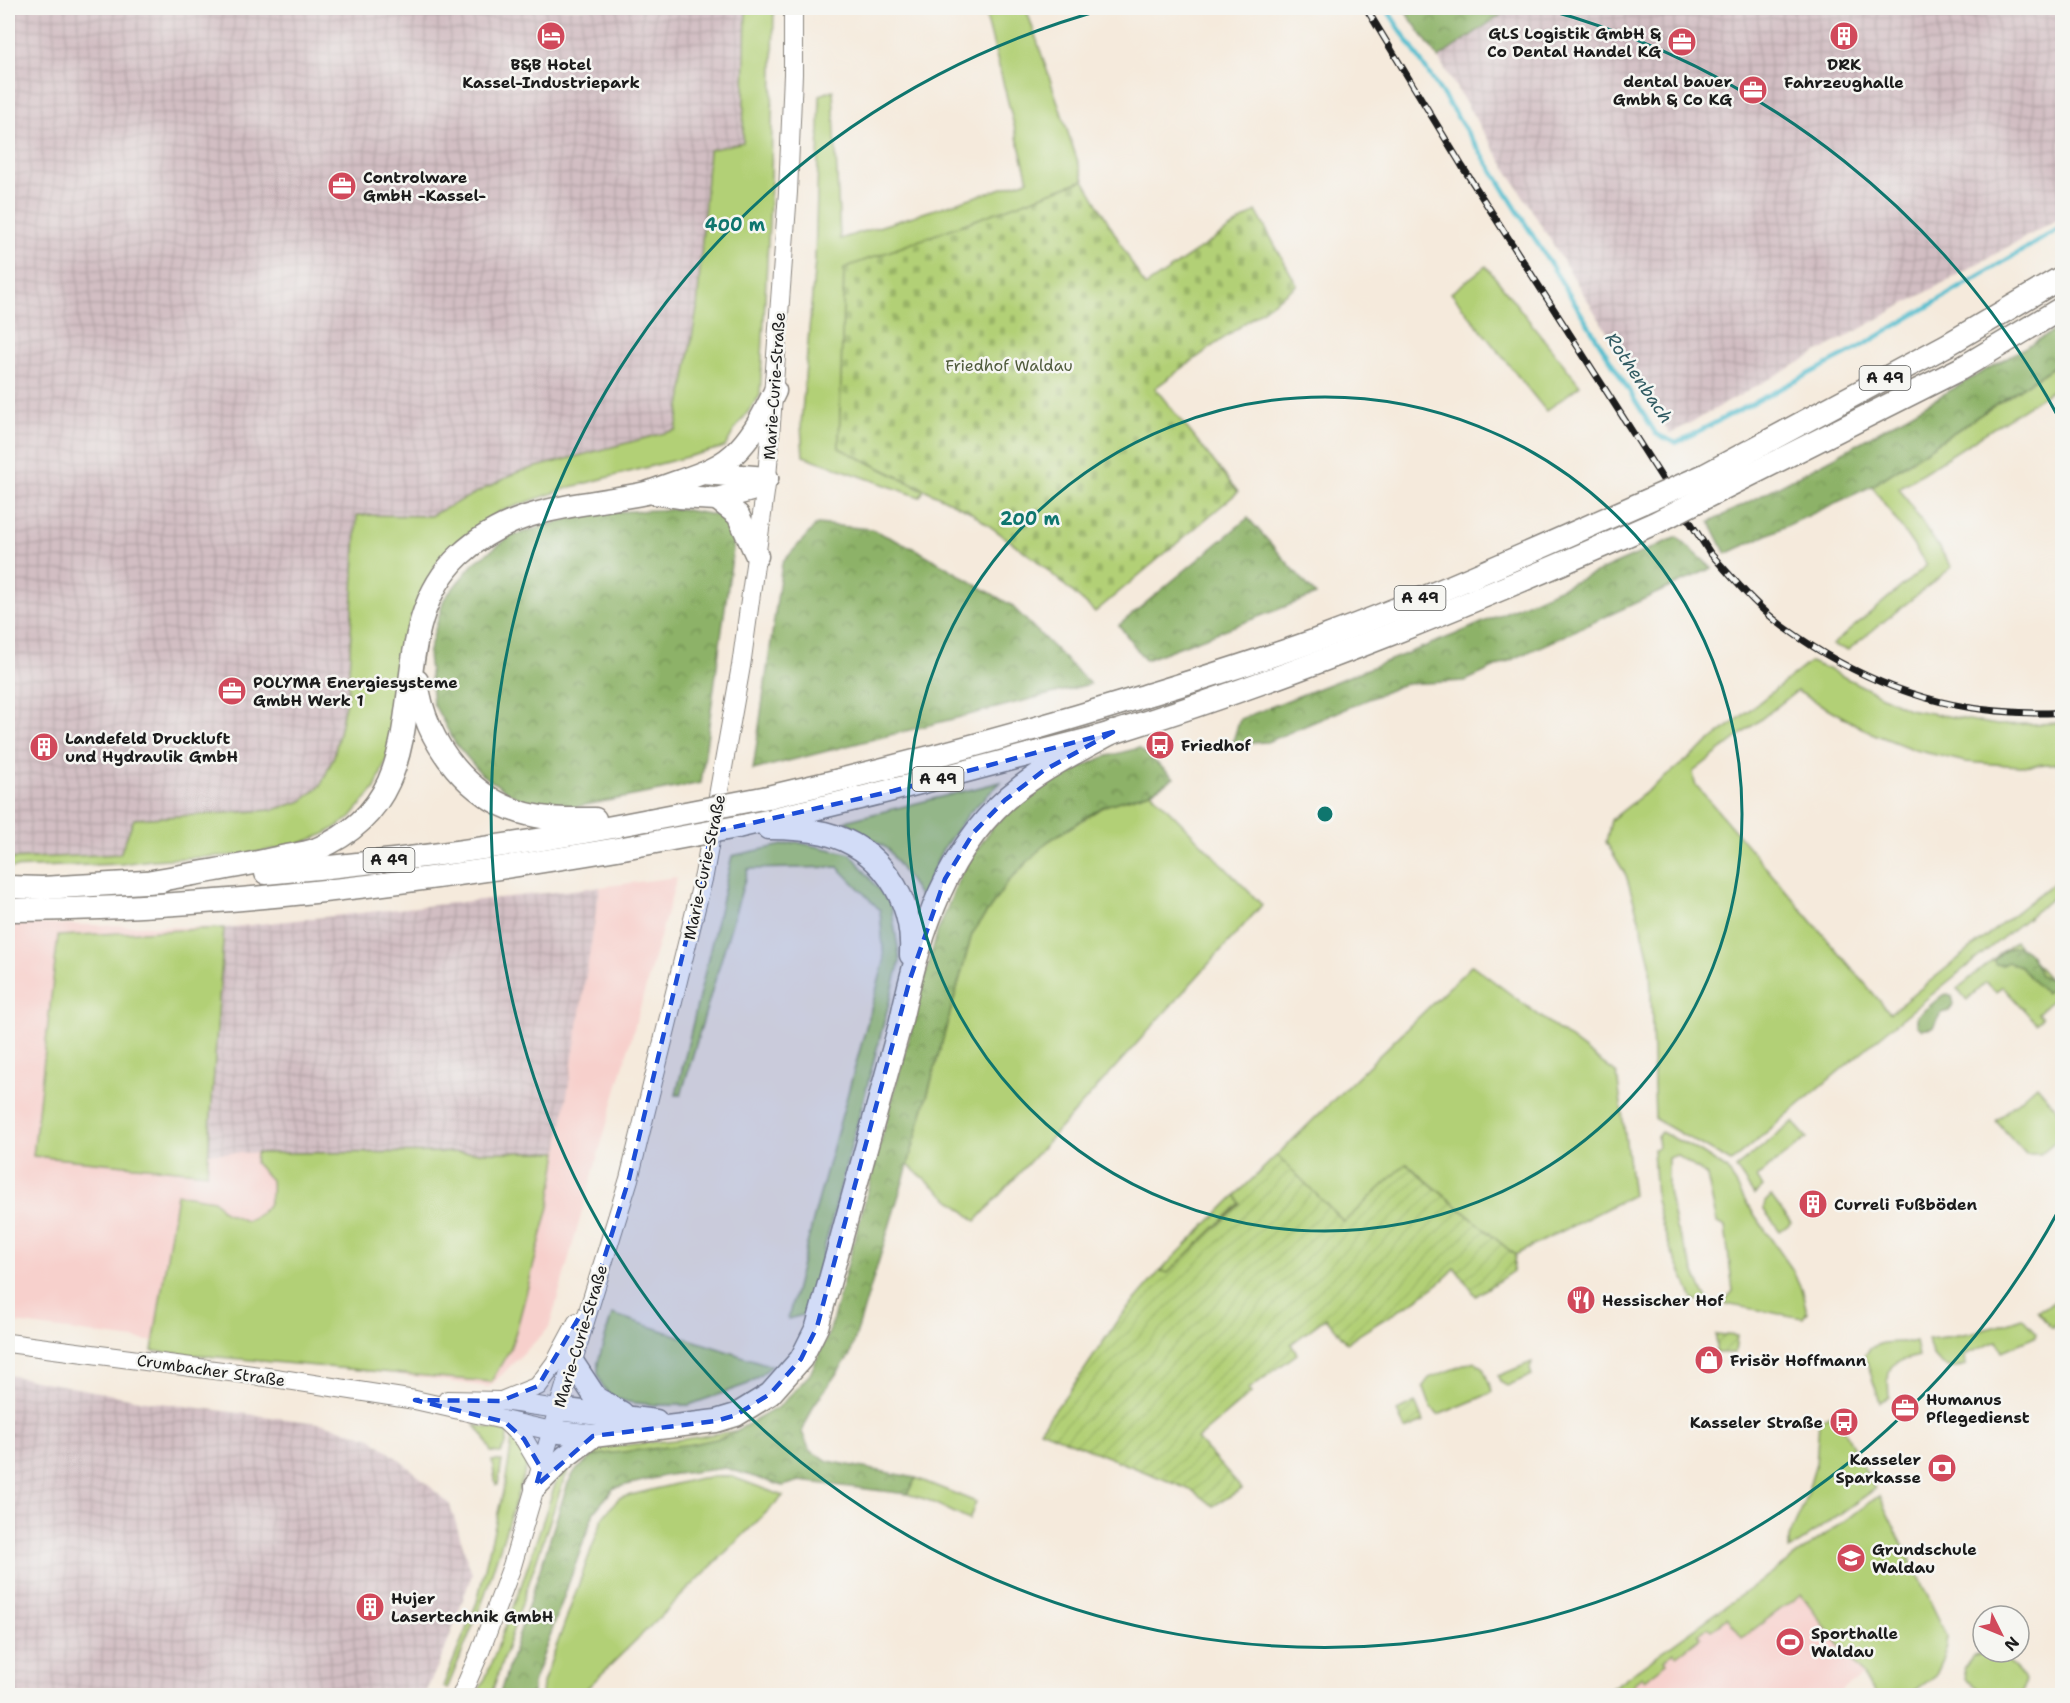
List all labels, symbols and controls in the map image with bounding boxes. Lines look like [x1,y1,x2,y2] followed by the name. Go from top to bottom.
[535,20,567,52] hotel icon: B&B Hotel Kassel-Industriepark
[1828,20,1860,52] building icon: DRK Fahrzeughalle
[1487,23,1661,62] place label: GLS Logistik GmbH & Co Dental Handel KG
[1666,26,1698,58] office icon: GLS Logistik GmbH & Co Dental Handel KG
[462,54,640,93] place label: B&B Hotel Kassel-Industriepark
[1784,54,1904,93] place label: DRK Fahrzeughalle
[1613,71,1732,110] place label: dental bauer Gmbh & Co KG
[1737,74,1769,106] office icon: dental bauer Gmbh & Co KG
[363,167,486,206] place label: Controlware GmbH -Kassel-
[326,170,358,202] office icon: Controlware GmbH -Kassel-
[705,213,766,237] text: 400 m
[759,311,790,461] street label: Marie-Curie-Straße
[1600,328,1678,428] water label: Rothenbach
[945,355,1073,376] park label: Friedhof Waldau
[1860,366,1910,390] road number: A 49
[1000,507,1061,531] text: 200 m
[1394,586,1446,610] road number: A 49
[253,672,458,711] place label: POLYMA Energiesysteme GmbH Werk 1
[216,675,248,707] office icon: POLYMA Energiesysteme GmbH Werk 1
[65,728,238,767] place label: Landefeld Druckluft und Hydraulik GmbH
[1144,729,1176,761] bus stop icon: Friedhof
[28,731,60,763] building icon: Landefeld Druckluft und Hydraulik GmbH
[1181,735,1251,756] place label: Friedhof
[912,767,964,791] road number: A 49
[679,792,730,942] street label: Marie-Curie-Straße
[1315,804,1335,824] centre of rings
[364,848,414,872] road number: A 49
[1797,1188,1829,1220] building icon: Curreli Fußböden
[1834,1194,1978,1215] place label: Curreli Fußböden
[549,1262,612,1410] street label: Marie-Curie-Straße
[1565,1284,1597,1316] restaurant icon: Hessischer Hof
[1602,1290,1724,1311] place label: Hessischer Hof
[1693,1344,1725,1376] shop icon: Frisör Hoffmann
[135,1350,286,1391] street label: Crumbacher Straße
[1730,1350,1867,1371] place label: Frisör Hoffmann
[1926,1389,2030,1428] place label: Humanus Pflegedienst
[1889,1392,1921,1424] office icon: Humanus Pflegedienst
[1828,1406,1860,1438] bus stop icon: Kasseler Straße
[1690,1412,1823,1433] place label: Kasseler Straße
[1836,1449,1921,1488] place label: Kasseler Sparkasse
[1926,1452,1958,1484] bank icon: Kasseler Sparkasse
[1872,1539,1977,1578] place label: Grundschule Waldau
[1835,1542,1867,1574] school or university icon: Grundschule Waldau
[391,1588,553,1627] place label: Hujer Lasertechnik GmbH
[354,1591,386,1623] building icon: Hujer Lasertechnik GmbH
[1971,1604,2031,1664] north arrow
[1811,1623,1899,1662] place label: Sporthalle Waldau
[1774,1626,1806,1658] sports icon: Sporthalle Waldau
[2000,1632,2024,1656] text: N

